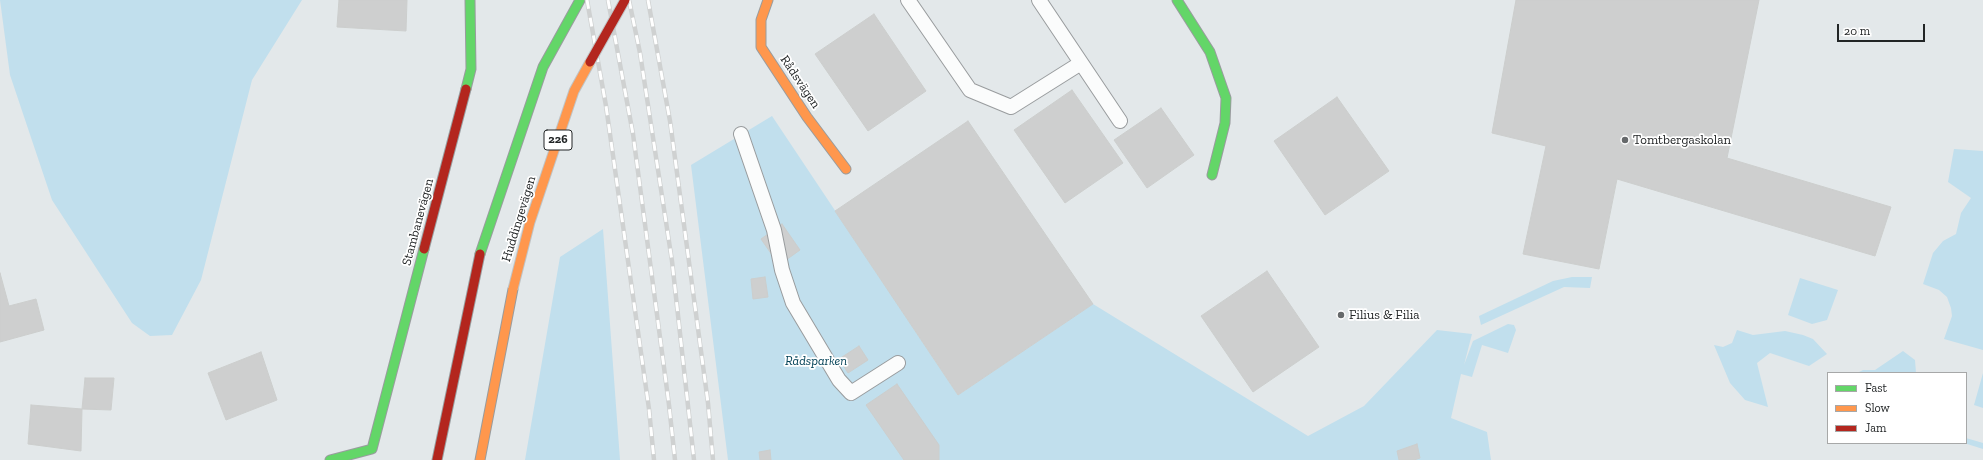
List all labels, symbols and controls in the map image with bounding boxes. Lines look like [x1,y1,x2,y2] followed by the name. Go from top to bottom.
[1839,16,1927,42] scale bar
[1844,24,1870,38] text: 20 m
[777,52,823,112] street label: Rådsvägen
[544,130,572,150] road number: 226
[1633,132,1731,148] place label: Tomtbergaskolan
[1620,135,1630,145] marker: Tomtbergaskolan
[499,174,539,264] street label: Huddingevägen
[399,177,437,267] street label: Stambanevägen
[1349,307,1420,323] place label: Filius & Filia
[1336,310,1346,320] marker: Filius & Filia
[785,353,847,369] park label: Rådsparken
[1827,372,1967,444] legend
[1865,381,1887,395] text: Fast
[1865,401,1890,415] text: Slow
[1865,421,1886,435] text: Jam

